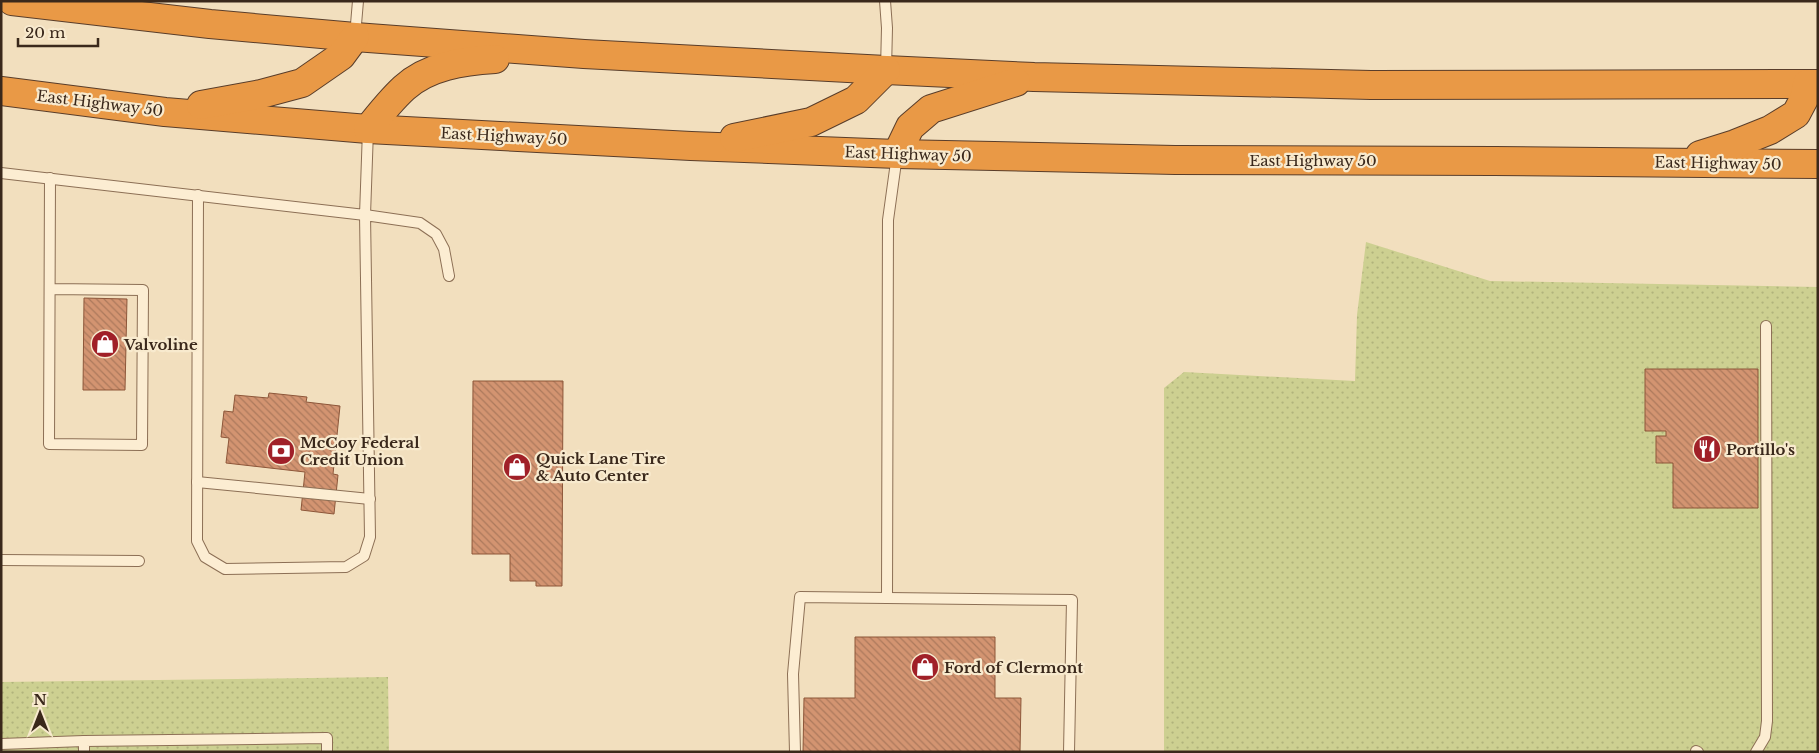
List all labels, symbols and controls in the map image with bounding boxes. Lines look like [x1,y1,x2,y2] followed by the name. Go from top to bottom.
[18,15,98,47] scale bar
[25,23,65,42] text: 20 m
[36,86,164,120] street label: East Highway 50
[440,123,568,149] street label: East Highway 50
[844,142,972,166] street label: East Highway 50
[1249,151,1377,170] street label: East Highway 50
[1654,152,1782,174] street label: East Highway 50
[90,329,120,359] shop icon: Valvoline
[123,335,198,354] place label: Valvoline
[300,433,420,469] place label: McCoy Federal Credit Union
[1692,434,1722,464] restaurant icon: Portillo's
[266,436,296,466] bank icon: McCoy Federal Credit Union
[1726,440,1795,459] place label: Portillo's
[536,449,666,485] place label: Quick Lane Tire & Auto Center
[502,452,532,482] shop icon: Quick Lane Tire & Auto Center
[910,652,940,682] shop icon: Ford of Clermont
[944,658,1083,677] place label: Ford of Clermont
[15,688,65,738] north arrow
[33,691,47,709] text: N

